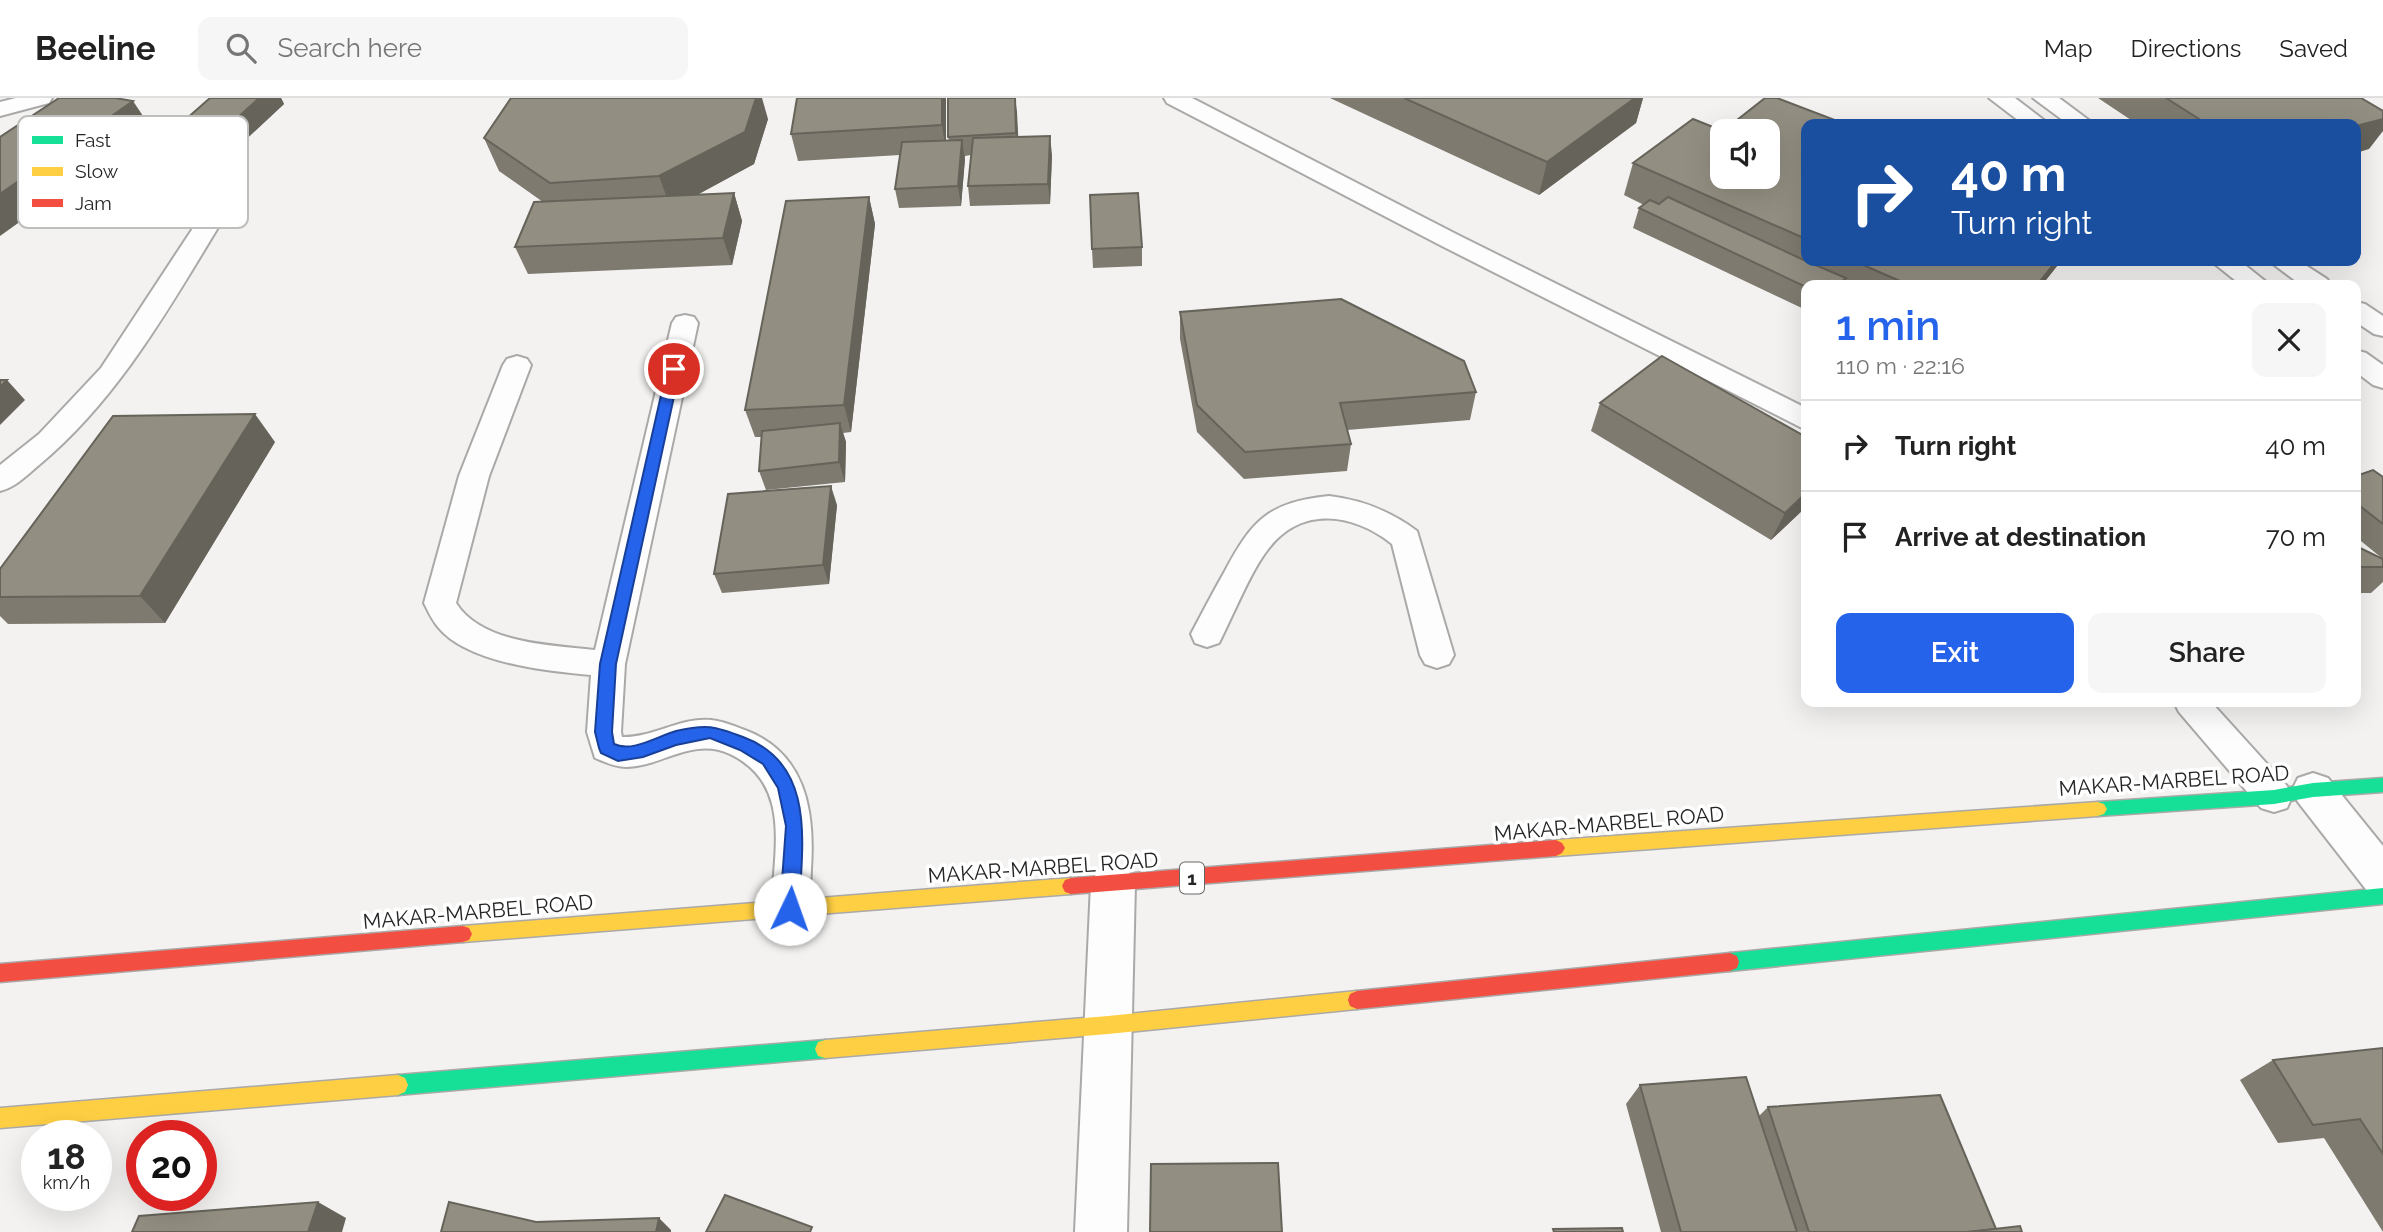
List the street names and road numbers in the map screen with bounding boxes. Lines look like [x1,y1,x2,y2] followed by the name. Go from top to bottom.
[2058,760,2290,801] street label: MAKAR-MARBEL ROAD
[1493,801,1725,846] street label: MAKAR-MARBEL ROAD
[927,847,1159,888] street label: MAKAR-MARBEL ROAD
[1180,862,1204,894] road number: 1
[362,889,594,934] street label: MAKAR-MARBEL ROAD

